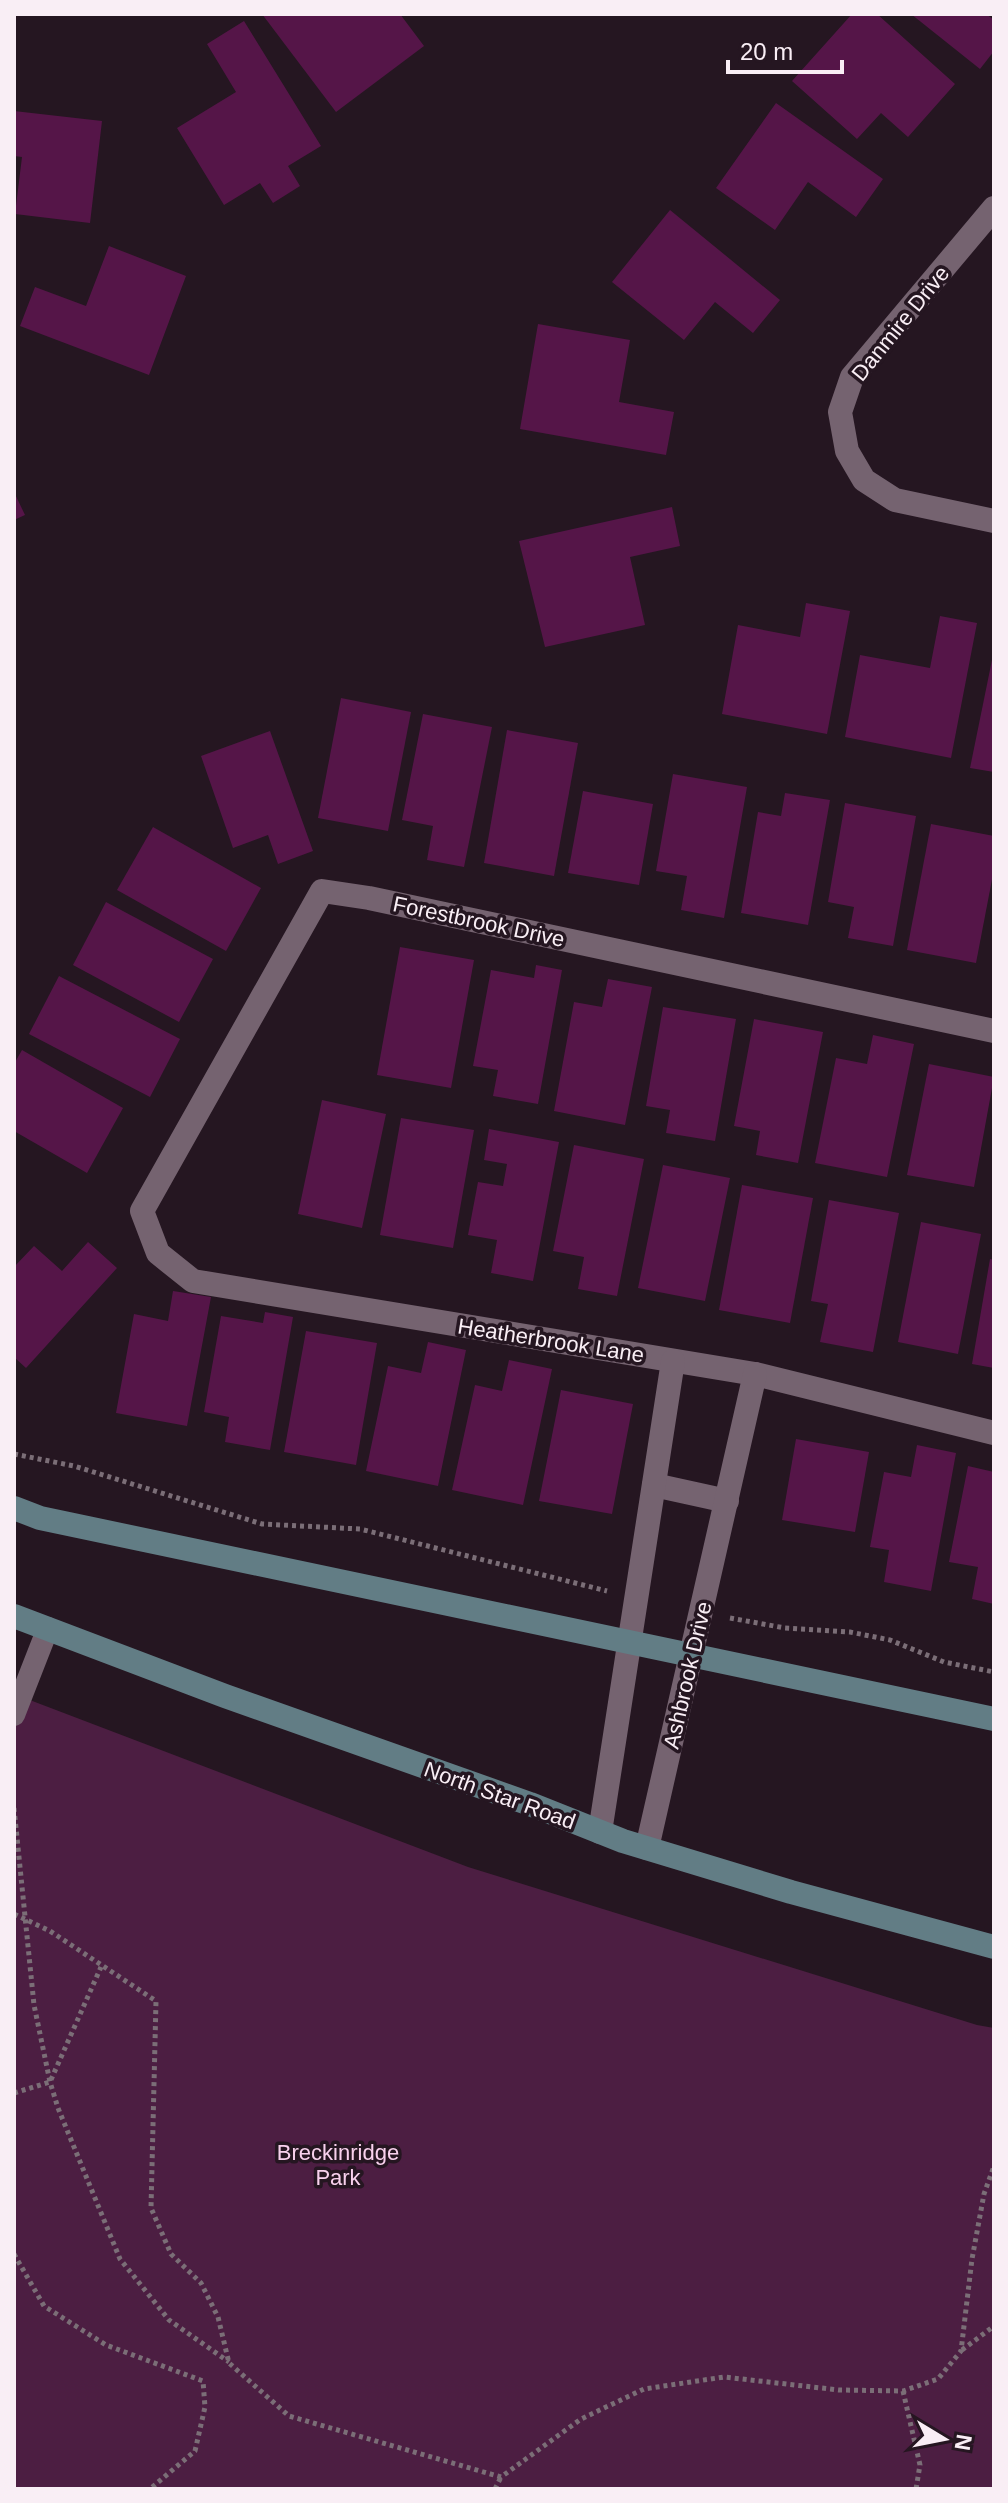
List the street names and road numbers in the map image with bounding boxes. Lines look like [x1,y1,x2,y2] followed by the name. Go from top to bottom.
[846,261,954,386] street label: Danmire Drive
[391,891,567,952] street label: Forestbrook Drive
[456,1313,646,1368] street label: Heatherbrook Lane
[658,1599,717,1751] street label: Ashbrook Drive
[421,1757,579,1834] street label: North Star Road

